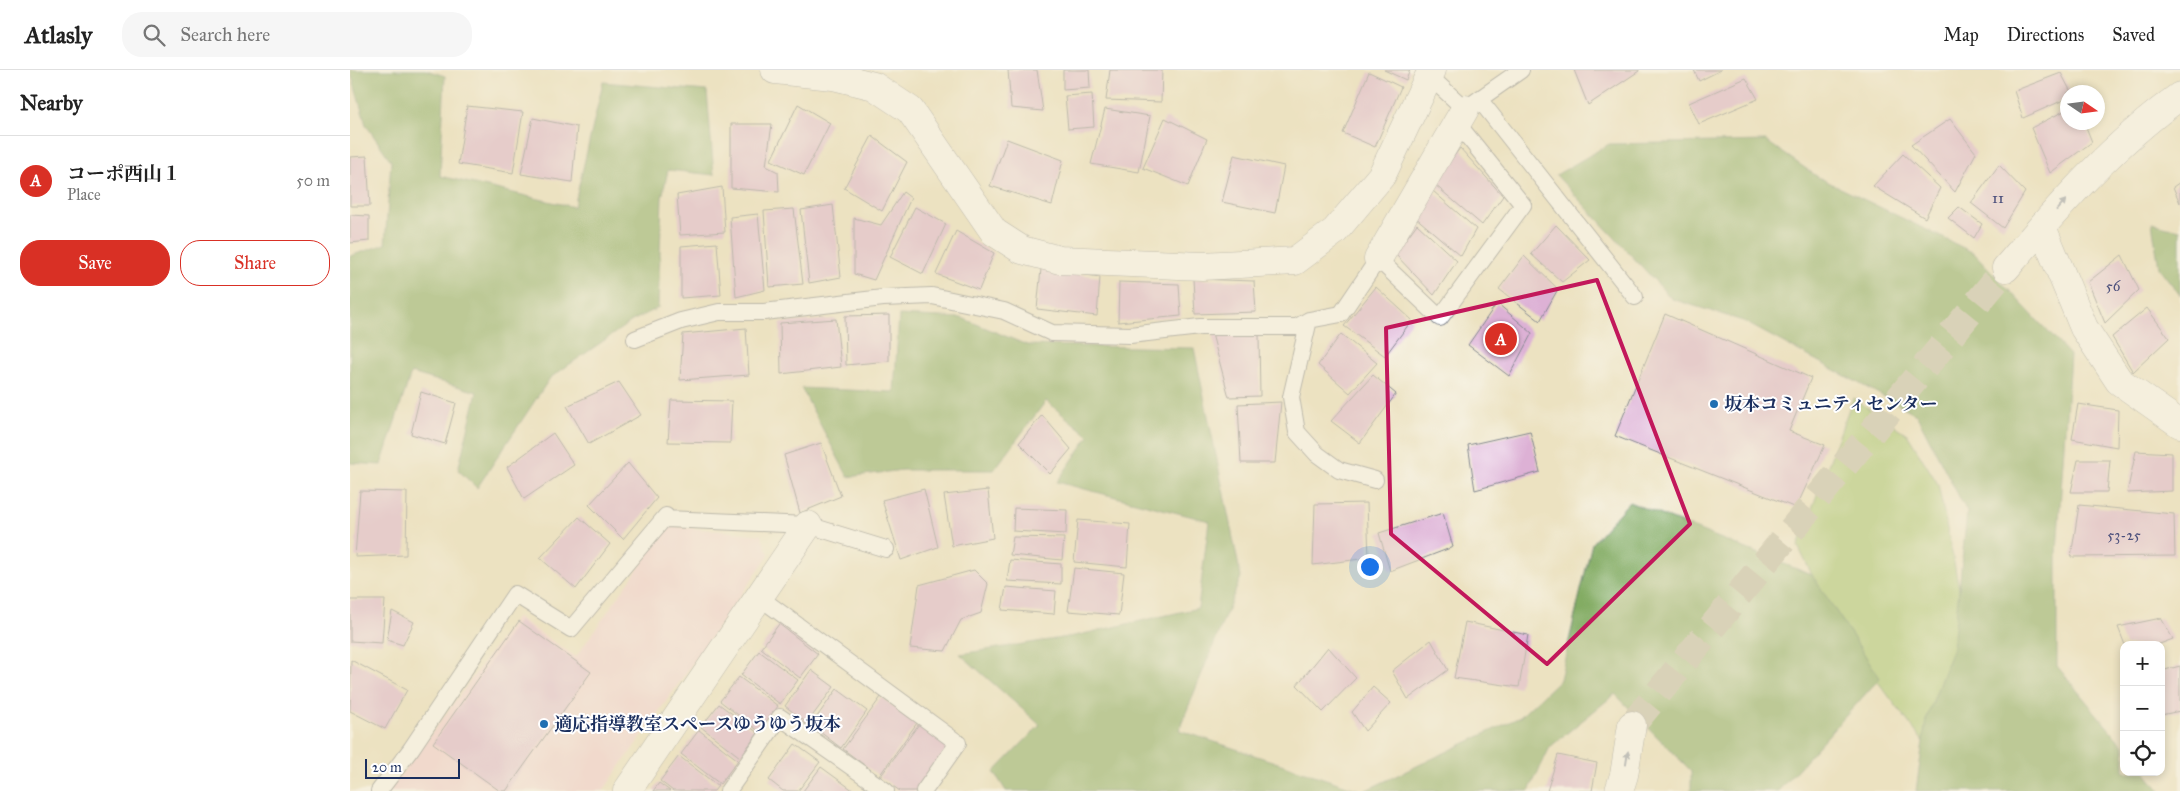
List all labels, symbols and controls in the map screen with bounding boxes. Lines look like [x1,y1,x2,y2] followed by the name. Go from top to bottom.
[122,12,472,57] search box
[25,20,92,50] text: Atlasly
[140,21,168,49] icon: search
[180,23,270,46] text: Search here
[1943,24,1979,46] text: Map
[2007,24,2084,46] text: Directions
[2112,24,2155,46] text: Saved
[2060,85,2105,130] north arrow
[20,90,83,116] text: Nearby
[67,162,181,185] text: コーポ西山１
[31,171,41,190] text: A
[296,171,330,190] text: 50 m
[67,185,101,204] text: Place
[1992,189,2004,207] house number: 11
[2055,199,2067,211] one-way arrow
[20,240,170,286] button: Save
[180,240,330,286] button: Share
[2106,277,2122,295] house number: 56
[1485,320,1517,358] pin: A
[1724,393,1937,415] place label: 坂本コミュニティセンター
[1708,398,1720,410] marker: 坂本コミュニティセンター
[2107,526,2141,544] house number: 53-25
[1357,554,1383,580] your location
[2120,641,2165,776] map controls
[2120,641,2165,686] button: +
[2120,686,2165,731] button: −
[554,713,841,735] place label: 適応指導教室スペースゆうゆう坂本
[538,718,550,730] marker: 適応指導教室スペースゆうゆう坂本
[2120,731,2165,776] button: locate
[1623,750,1631,766] one-way arrow
[365,756,460,779] scale bar
[372,759,402,776] text: 20 m

